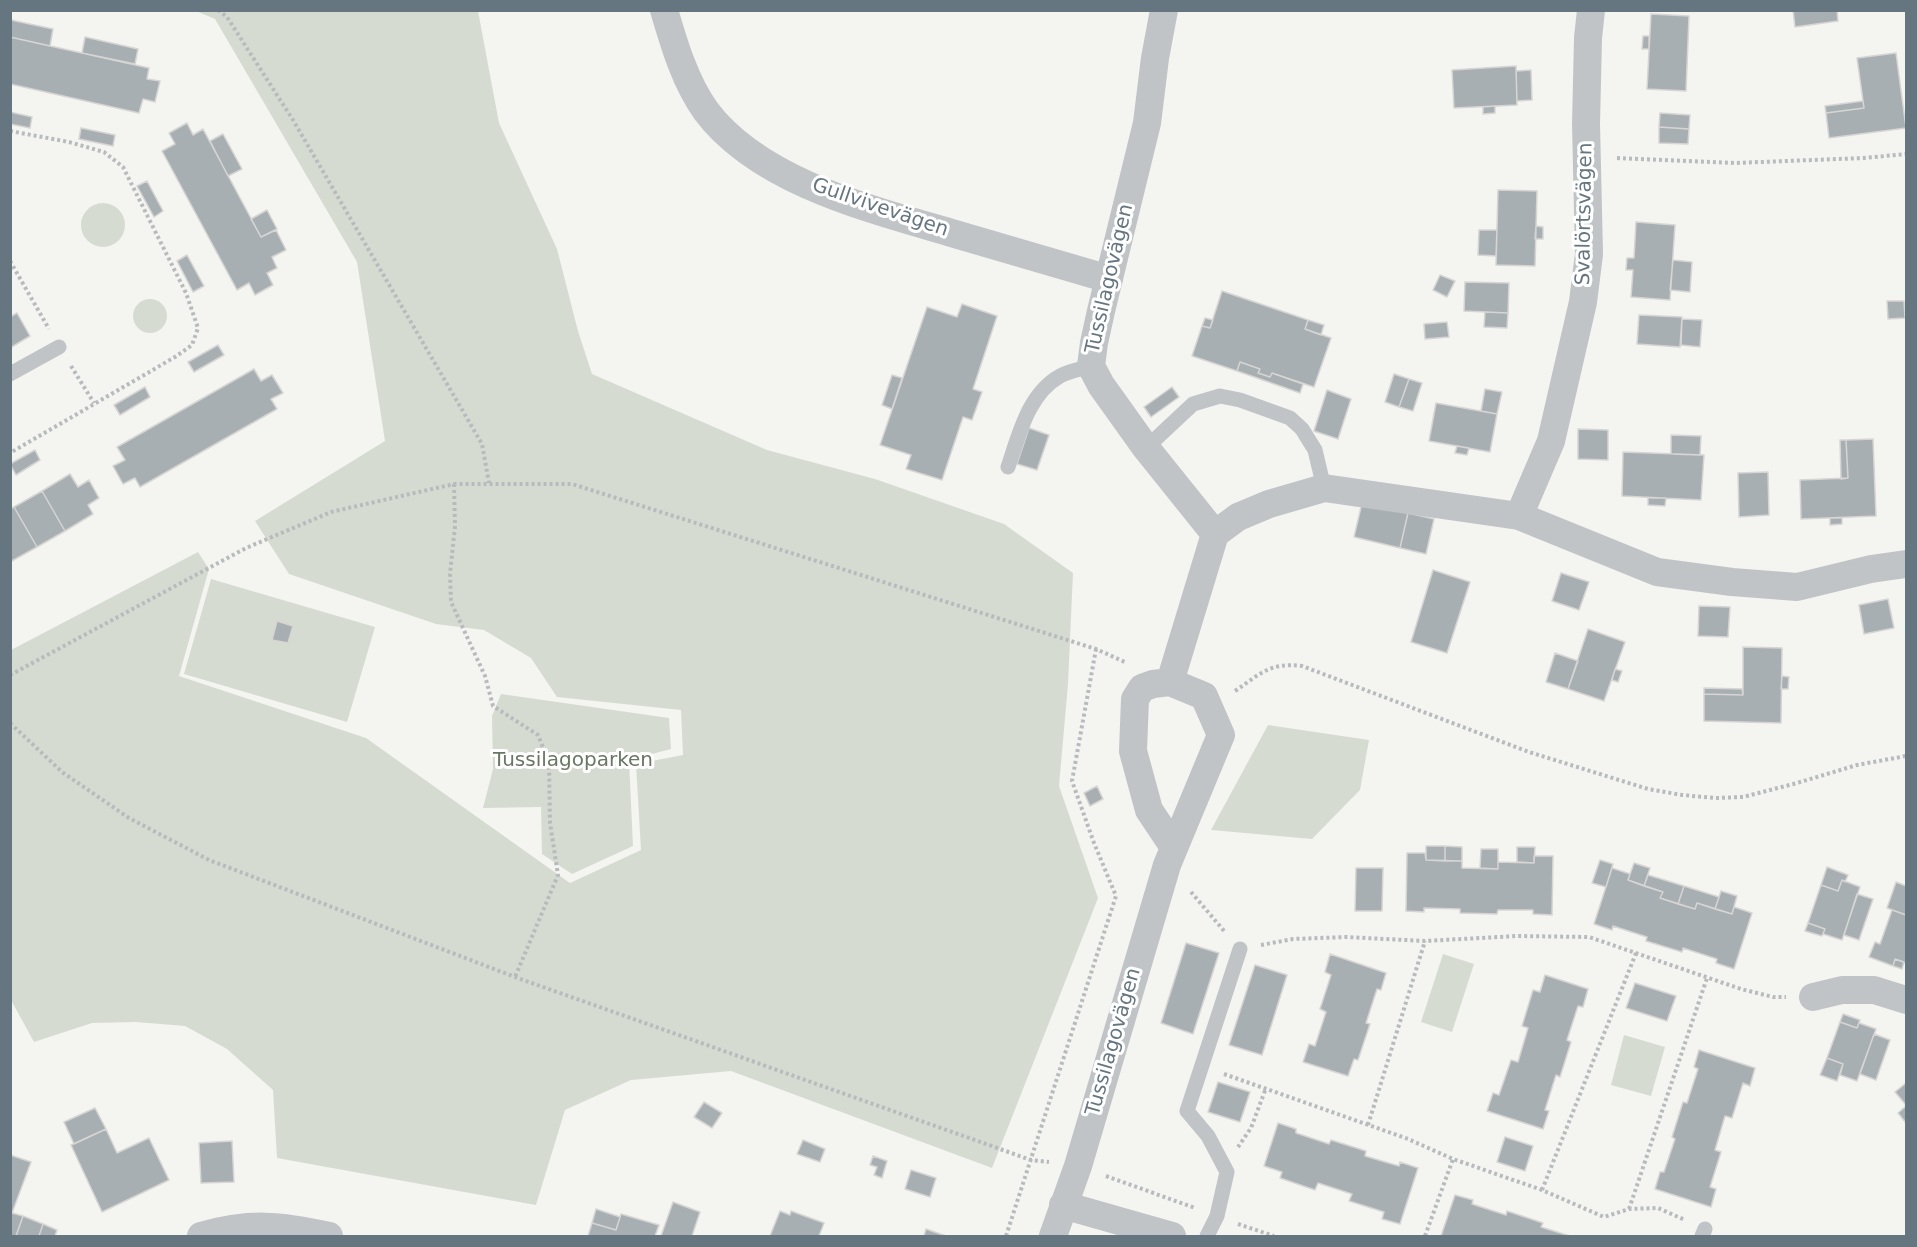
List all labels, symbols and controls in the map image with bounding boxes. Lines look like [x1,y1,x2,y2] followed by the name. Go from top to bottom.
[1572,142,1598,286] street label: Svalörtsvägen
[809,173,951,243] street label: Gullvivevägen
[1081,202,1139,356] street label: Tussilagovägen
[493,749,653,773] park label: Tussilagoparken
[1081,965,1147,1119] street label: Tussilagovägen

